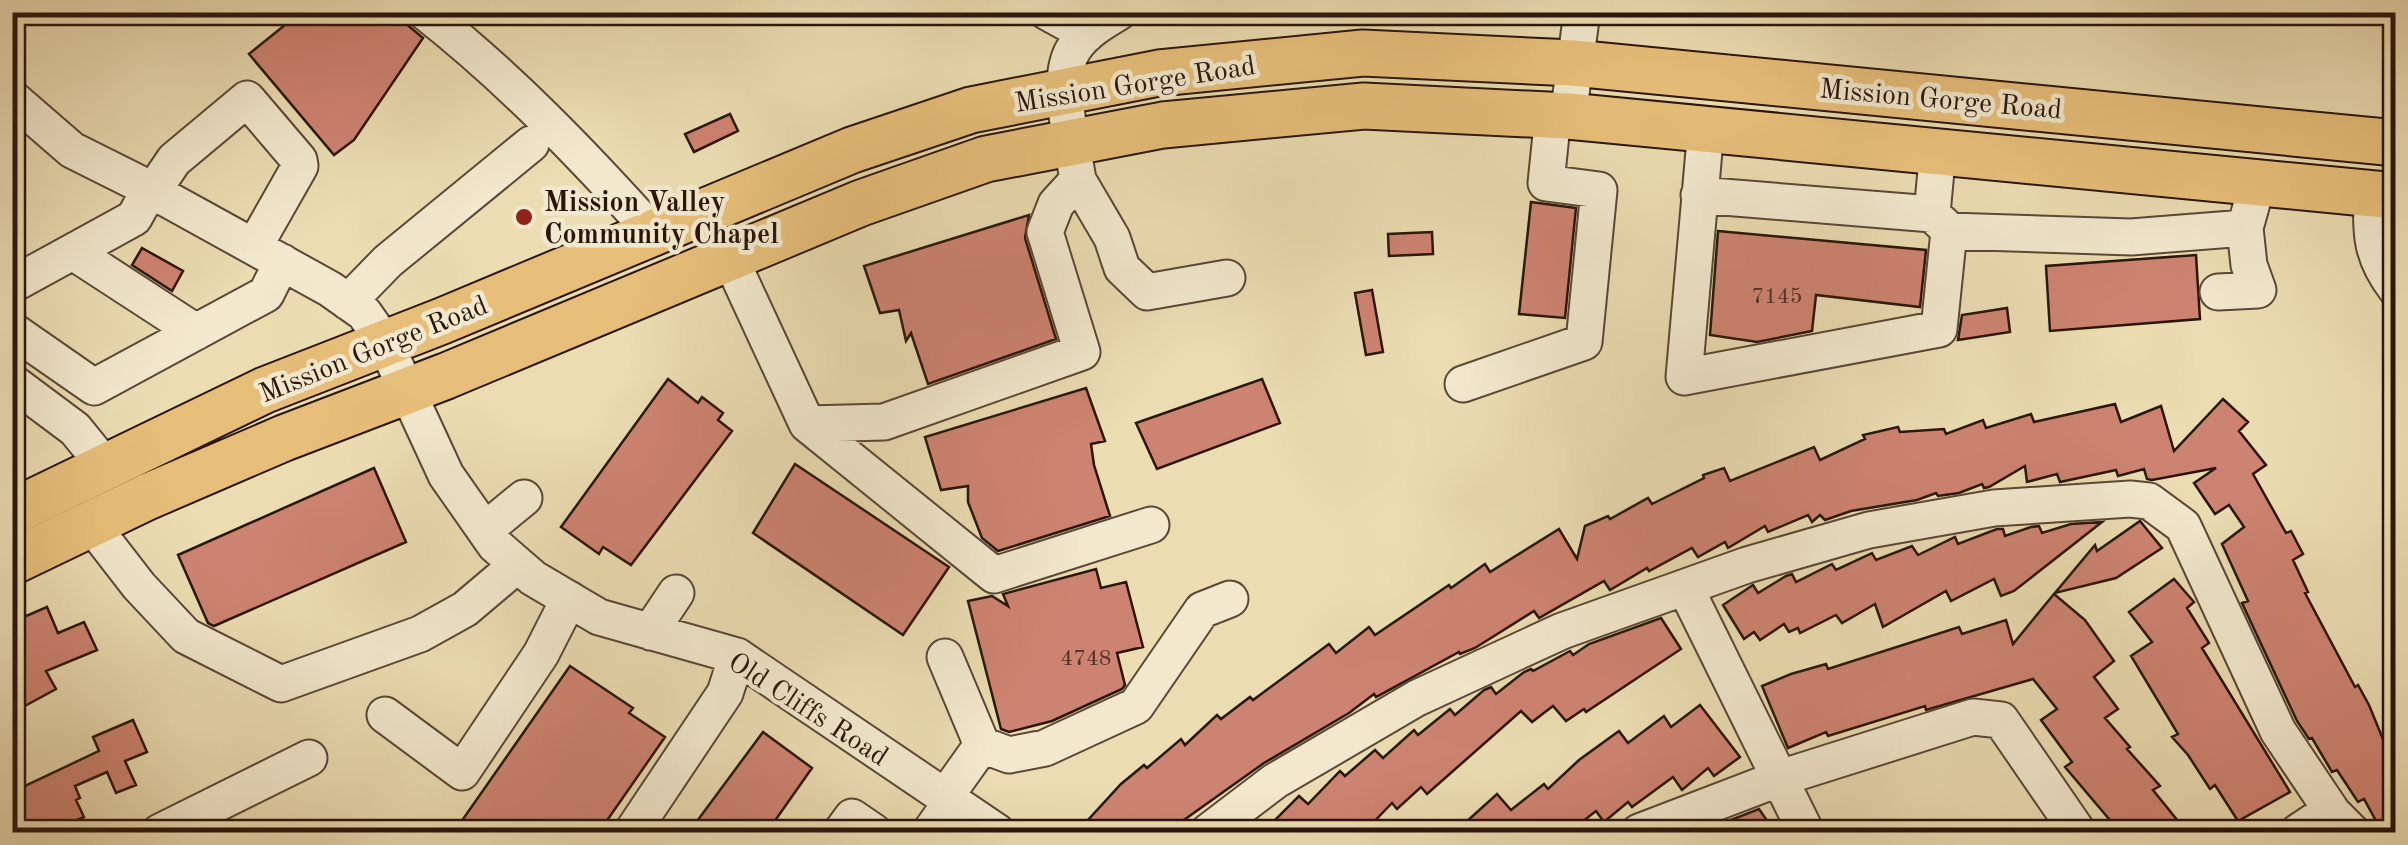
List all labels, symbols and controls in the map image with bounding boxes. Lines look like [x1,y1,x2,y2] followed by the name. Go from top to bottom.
[1013,53,1258,119] street label: Mission Gorge Road
[1818,76,2063,126] street label: Mission Gorge Road
[544,190,779,250] place label: Mission Valley Community Chapel
[513,206,535,228] marker: Mission Valley Community Chapel
[1751,286,1803,308] house number: 7145
[256,292,492,409] street label: Mission Gorge Road
[1060,648,1112,670] house number: 4748
[722,649,892,772] street label: Old Cliffs Road

